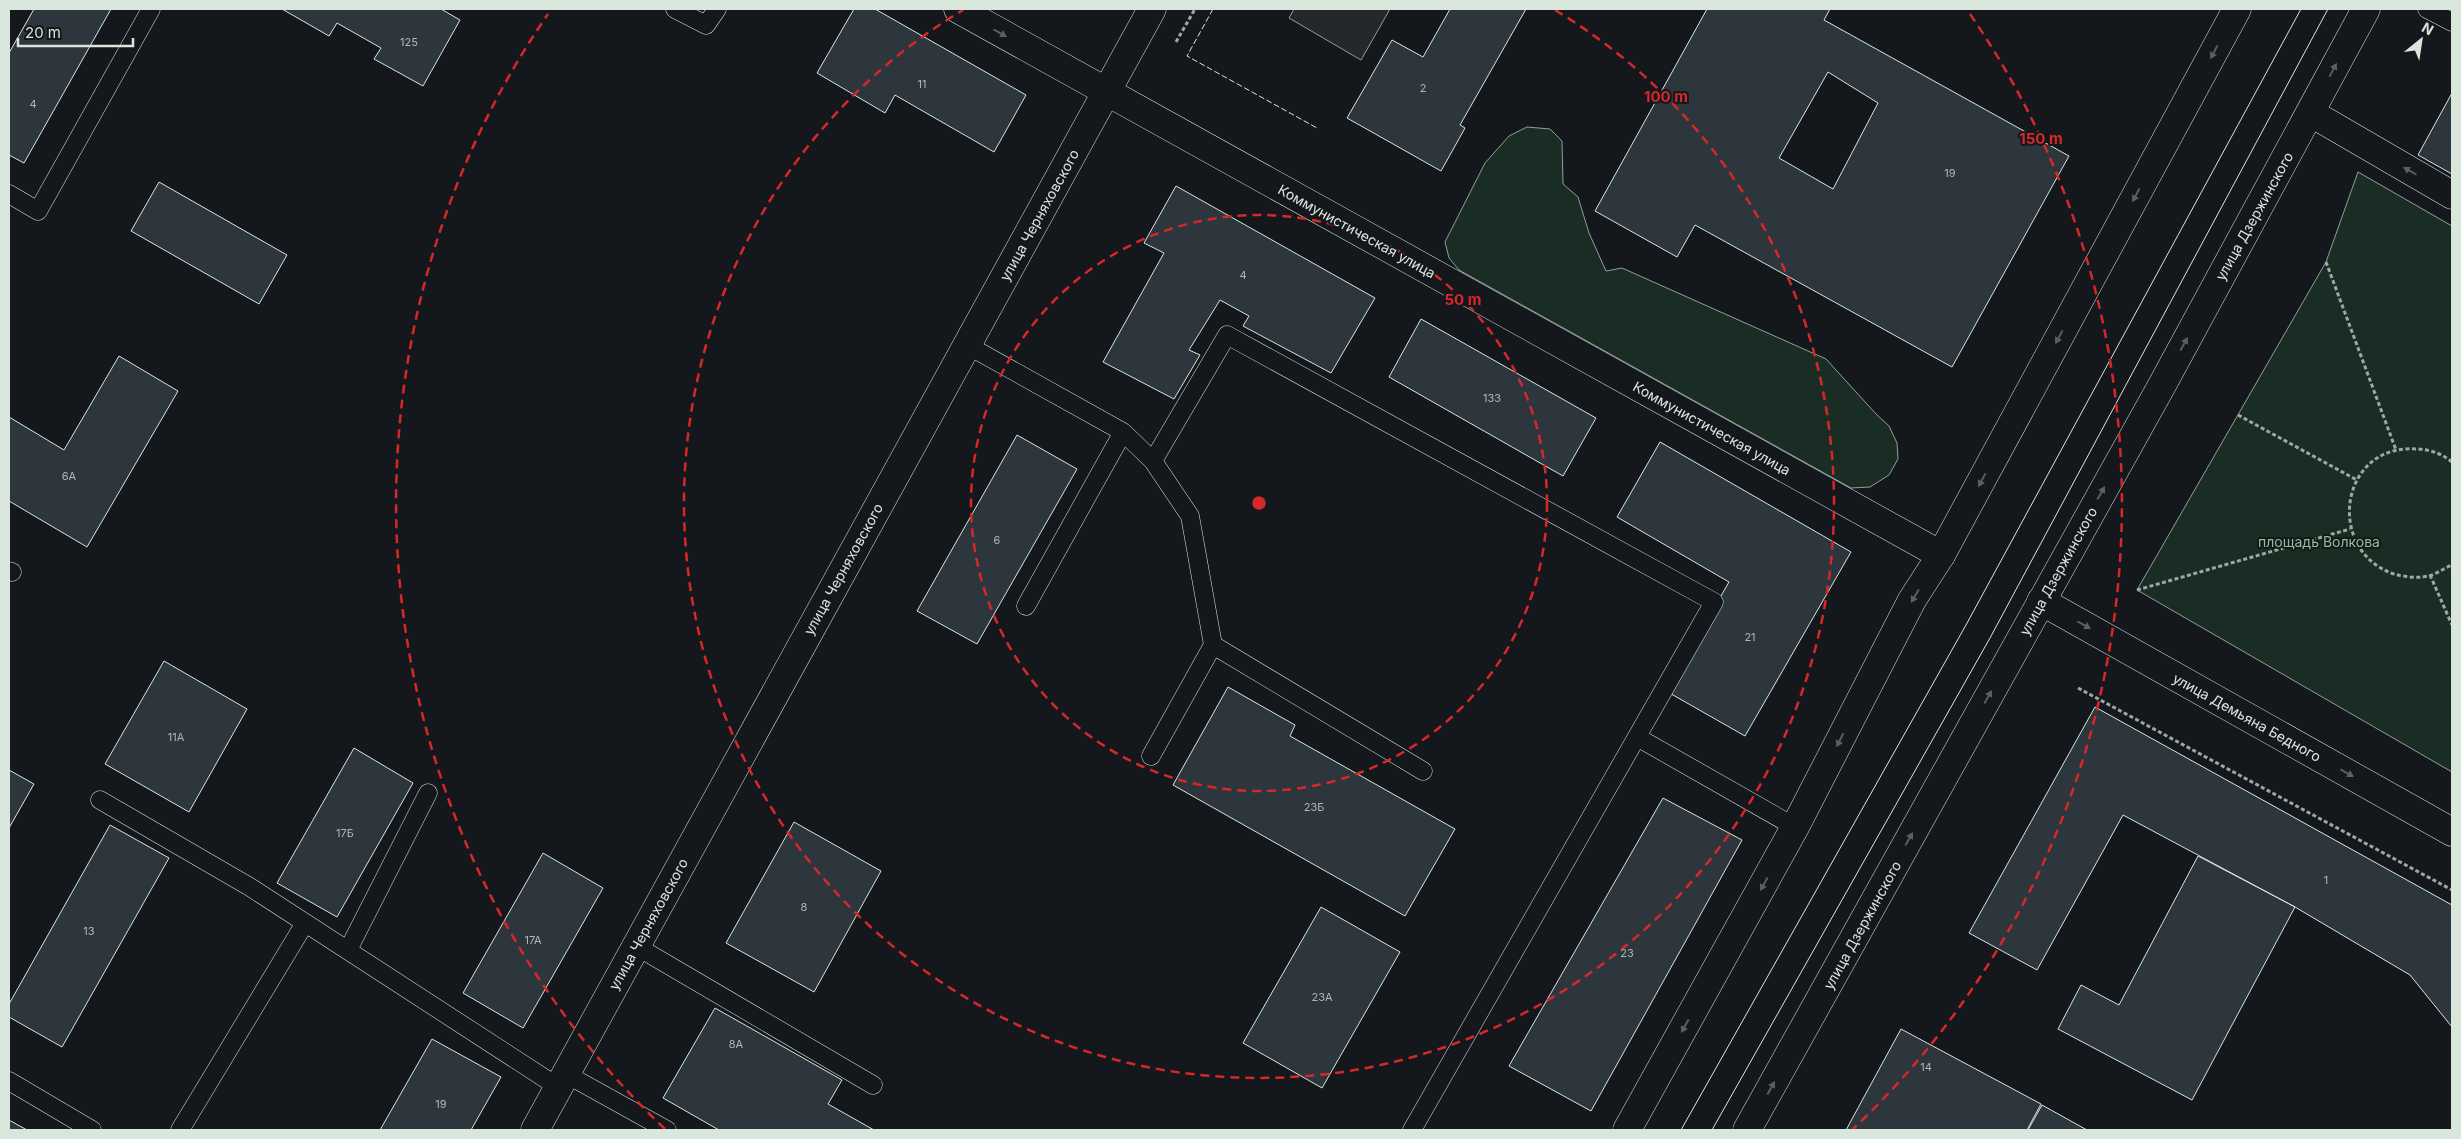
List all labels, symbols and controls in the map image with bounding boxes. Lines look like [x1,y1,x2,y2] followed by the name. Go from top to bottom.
[18,15,132,47] scale bar
[2396,15,2446,65] north arrow
[2419,18,2437,38] text: N
[25,23,61,42] text: 20 m
[993,28,1007,37] one-way arrow
[400,35,418,49] house number: 125
[2210,44,2218,59] one-way arrow
[2329,63,2338,77] one-way arrow
[918,77,926,91] house number: 11
[1420,81,1426,95] house number: 2
[1644,87,1688,106] text: 100 m
[29,97,37,111] house number: 4
[2019,129,2063,148] text: 150 m
[996,146,1082,284] street label: улица Черняховского
[2212,149,2296,283] street label: улица Дзержинского
[1944,166,1956,180] house number: 19
[2403,166,2417,175] one-way arrow
[1275,181,1439,281] street label: Коммунистическая улица
[2132,188,2141,201] one-way arrow
[1239,268,1247,282] house number: 4
[1445,290,1481,309] text: 50 m
[2055,330,2063,345] one-way arrow
[2180,337,2188,351] one-way arrow
[1630,378,1794,478] street label: Коммунистическая улица
[1483,391,1501,405] house number: 133
[62,469,77,483] house number: 6А
[1978,473,1986,488] one-way arrow
[2097,486,2105,501] one-way arrow
[1250,494,1268,512] centre of rings
[800,500,886,638] street label: улица Черняховского
[2016,504,2100,638] street label: улица Дзержинского
[994,533,1001,547] house number: 6
[2258,533,2380,550] park label: площадь Волкова
[1910,590,1920,603] one-way arrow
[2077,620,2090,629] one-way arrow
[1744,630,1756,644] house number: 21
[2170,669,2324,765] street label: улица Демьяна Бедного
[1984,690,1993,703] one-way arrow
[168,730,185,744] house number: 11А
[1836,733,1844,748] one-way arrow
[2341,769,2354,778] one-way arrow
[1304,800,1324,814] house number: 23Б
[336,826,354,840] house number: 17Б
[1905,832,1914,845] one-way arrow
[605,855,691,993] street label: улица Черняховского
[1820,858,1904,992] street label: улица Дзержинского
[2324,873,2328,887] house number: 1
[1759,877,1768,890] one-way arrow
[801,900,808,914] house number: 8
[83,924,95,938] house number: 13
[524,933,542,947] house number: 17А
[1620,946,1634,960] house number: 23
[1311,990,1333,1004] house number: 23А
[1681,1019,1689,1033] one-way arrow
[729,1037,744,1051] house number: 8А
[1920,1060,1932,1074] house number: 14
[1766,1081,1775,1094] one-way arrow
[435,1097,447,1111] house number: 19

